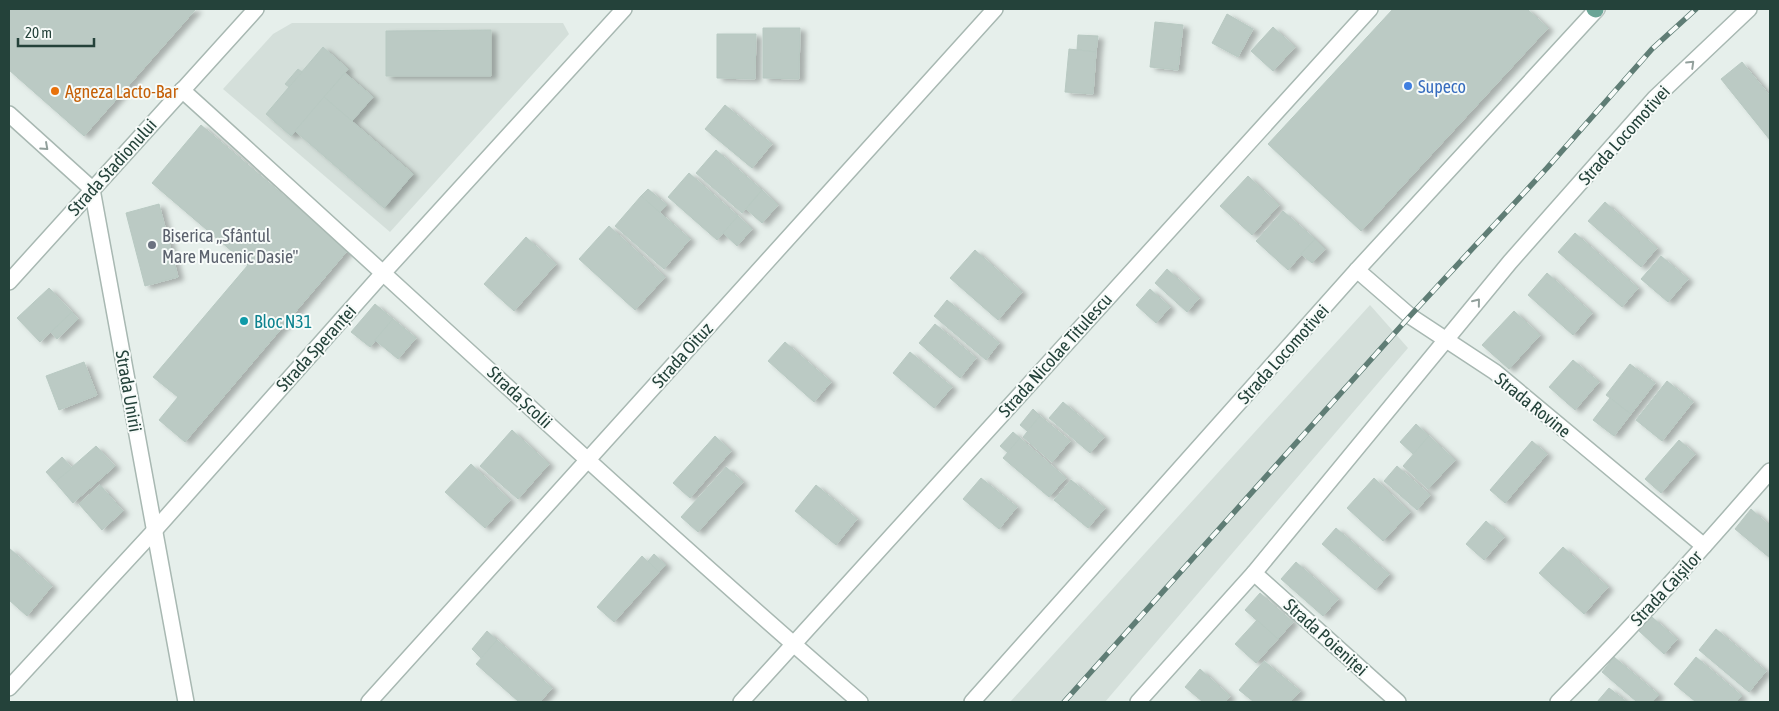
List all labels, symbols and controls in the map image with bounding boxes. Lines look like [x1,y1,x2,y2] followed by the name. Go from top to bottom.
[18,15,94,47] scale bar
[25,24,52,41] text: 20 m
[1685,61,1694,70] one-way arrow
[1418,76,1466,97] place label: Supeco
[1402,80,1414,92] marker: Supeco
[65,81,179,102] place label: Agneza Lacto-Bar
[1574,81,1674,189] street label: Strada Locomotivei
[49,85,61,97] marker: Agneza Lacto-Bar
[63,114,161,220] street label: Strada Stadionului
[40,141,49,150] one-way arrow
[162,225,299,267] place label: Biserica „Sfântul Mare Mucenic Dasie"
[146,239,158,251] marker: Biserica „Sfântul Mare Mucenic Dasie"
[994,289,1116,421] street label: Strada Nicolae Titulescu
[1471,299,1480,308] one-way arrow
[272,300,360,396] street label: Strada Speranței
[1233,300,1333,408] street label: Strada Locomotivei
[254,311,312,332] place label: Bloc N31
[238,315,250,327] marker: Bloc N31
[647,318,717,392] street label: Strada Oituz
[111,349,147,433] street label: Strada Unirii
[483,362,557,432] street label: Strada Școlii
[1491,368,1575,442] street label: Strada Rovine
[1626,546,1707,630] street label: Strada Caișilor
[1280,594,1372,680] street label: Strada Poieniței

